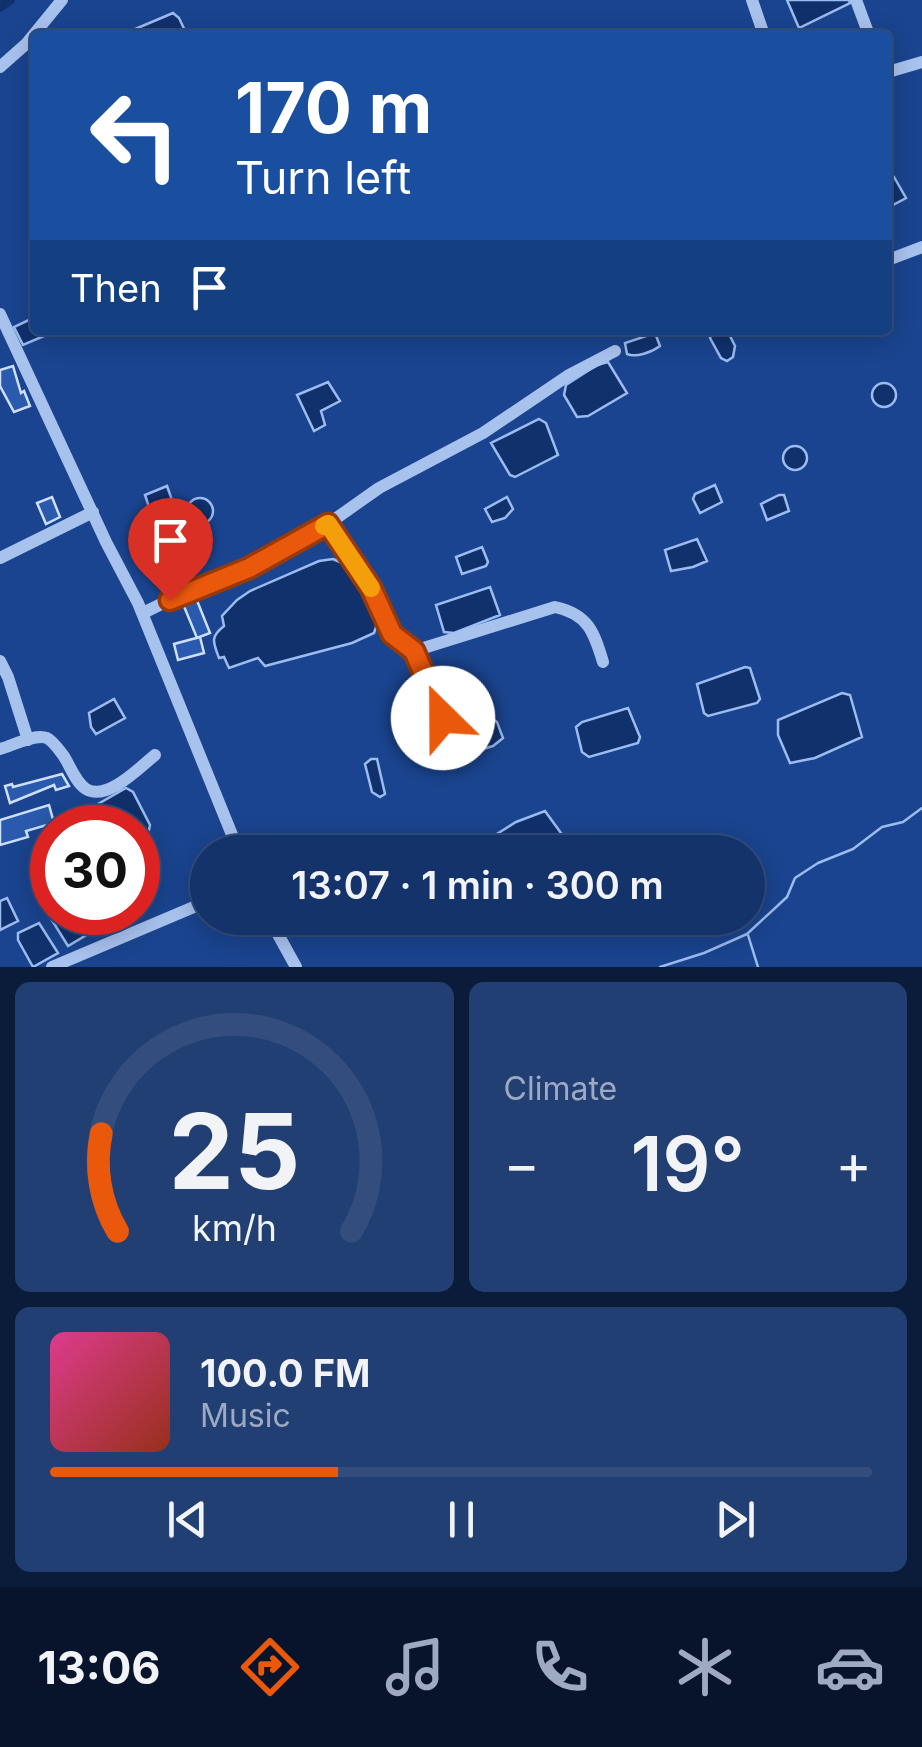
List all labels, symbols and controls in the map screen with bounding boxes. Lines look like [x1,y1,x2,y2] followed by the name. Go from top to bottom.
[235,65,432,150] text: 170 m
[70,70,200,200] icon: left
[235,150,411,205] text: Turn left
[182,260,237,315] icon: arrive
[70,265,162,311] text: Then
[128,498,213,601] pin
[143,513,198,568] icon: arrive
[391,666,495,770] position arrow
[30,805,160,935] speed limit sign: 30
[291,862,664,908] text: 13:07 · 1 min · 300 m
[504,1069,617,1108] text: Climate
[168,1088,300,1214] text: 25
[631,1118,745,1209] text: 19°
[504,1131,540,1197] text: −
[836,1131,872,1197] text: +
[192,1206,277,1250] text: km/h
[200,1350,370,1396] text: 100.0 FM
[200,1396,291,1435] text: Music
[160,1492,215,1547] icon: previous
[434,1492,489,1547] icon: pause
[708,1492,763,1547] icon: next
[235,1632,305,1702] icon: directions
[380,1632,450,1702] icon: music
[525,1632,595,1702] icon: phone
[670,1632,740,1702] icon: climate
[815,1632,885,1702] icon: car
[37,1640,160,1695] text: 13:06

